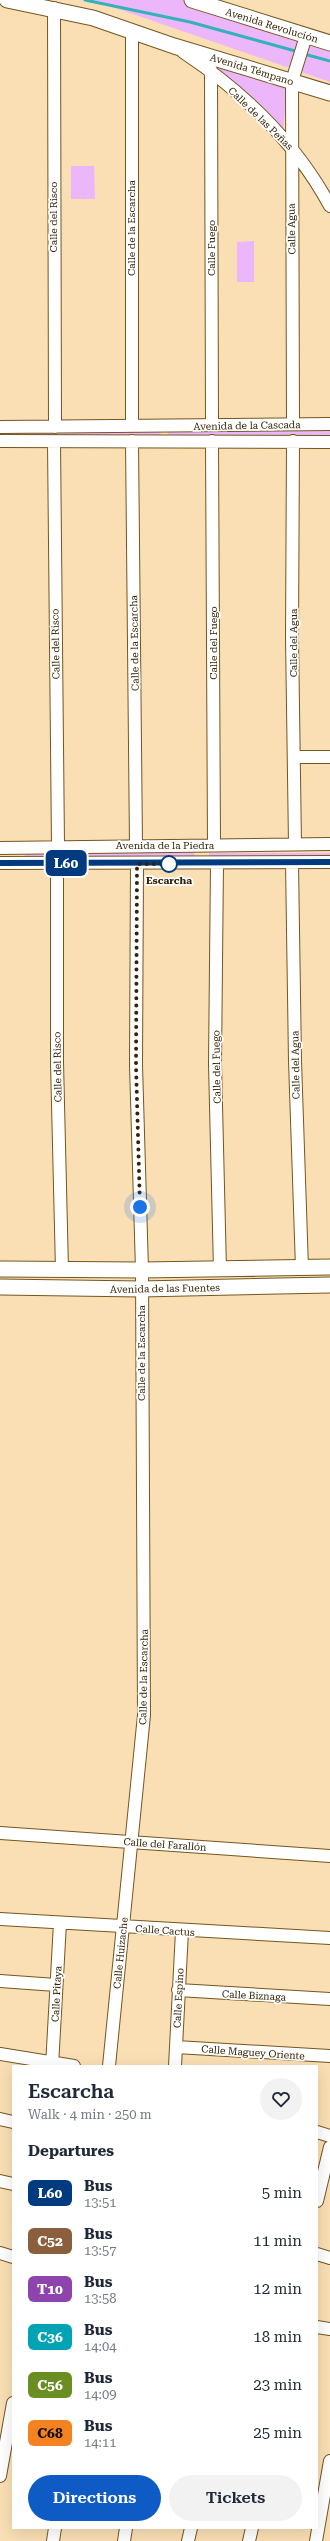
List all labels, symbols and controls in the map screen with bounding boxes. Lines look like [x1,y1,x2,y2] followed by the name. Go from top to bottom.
[224,6,320,45] street label: Avenida Revolución
[209,52,295,87] street label: Avenida Témpano
[226,85,295,152] street label: Calle de las Peñas
[126,179,137,276] street label: Calle de la Escarcha
[48,182,59,252] street label: Calle del Risco
[286,203,297,255] street label: Calle Agua
[206,220,217,276] street label: Calle Fuego
[193,419,301,432] street label: Avenida de la Cascada
[128,594,141,691] street label: Calle de la Escarcha
[208,606,219,680] street label: Calle del Fuego
[49,608,62,680] street label: Calle del Risco
[288,608,299,677] street label: Calle del Agua
[116,840,215,851] street label: Avenida de la Piedra
[43,850,89,876] line badge: L60
[54,855,78,871] text: L60
[160,855,178,873] marker: Escarcha
[146,875,192,886] place label: Escarcha
[210,1030,223,1104] street label: Calle del Fuego
[289,1030,302,1099] street label: Calle del Agua
[51,1031,64,1103] street label: Calle del Risco
[130,1197,150,1217] your location
[110,1282,220,1295] street label: Avenida de las Fuentes
[136,1304,147,1401] street label: Calle de la Escarcha
[137,1628,150,1725] street label: Calle de la Escarcha
[123,1836,207,1853] street label: Calle del Farallón
[111,1916,130,1989] street label: Calle Huizache
[135,1923,195,1938] street label: Calle Cactus
[50,1965,63,2022] street label: Calle Pitaya
[171,1968,186,2028] street label: Calle Espino
[222,1988,287,2003] street label: Calle Biznaga
[201,2043,306,2062] street label: Calle Maguey Oriente
[260,2078,302,2120] button: heart
[28,2080,114,2103] text: Escarcha
[28,2107,152,2122] text: Walk · 4 min · 250 m
[28,2142,114,2160] text: Departures
[84,2177,112,2195] text: Bus
[262,2184,302,2202] text: 5 min
[38,2185,62,2201] text: L60
[84,2195,116,2210] text: 13:51
[84,2225,112,2243] text: Bus
[253,2232,302,2250] text: 11 min
[37,2233,63,2249] text: C52
[84,2243,116,2258] text: 13:57
[84,2273,112,2291] text: Bus
[253,2280,302,2298] text: 12 min
[37,2281,63,2297] text: T10
[84,2291,116,2306] text: 13:58
[84,2321,112,2339] text: Bus
[253,2328,302,2346] text: 18 min
[37,2329,63,2345] text: C36
[84,2339,116,2354] text: 14:04
[84,2369,112,2387] text: Bus
[253,2376,302,2394] text: 23 min
[37,2377,63,2393] text: C56
[84,2387,116,2402] text: 14:09
[84,2417,112,2435] text: Bus
[253,2424,302,2442] text: 25 min
[37,2425,63,2441] text: C68
[84,2435,116,2450] text: 14:11
[28,2475,161,2521] button: Directions
[169,2475,302,2521] button: Tickets

